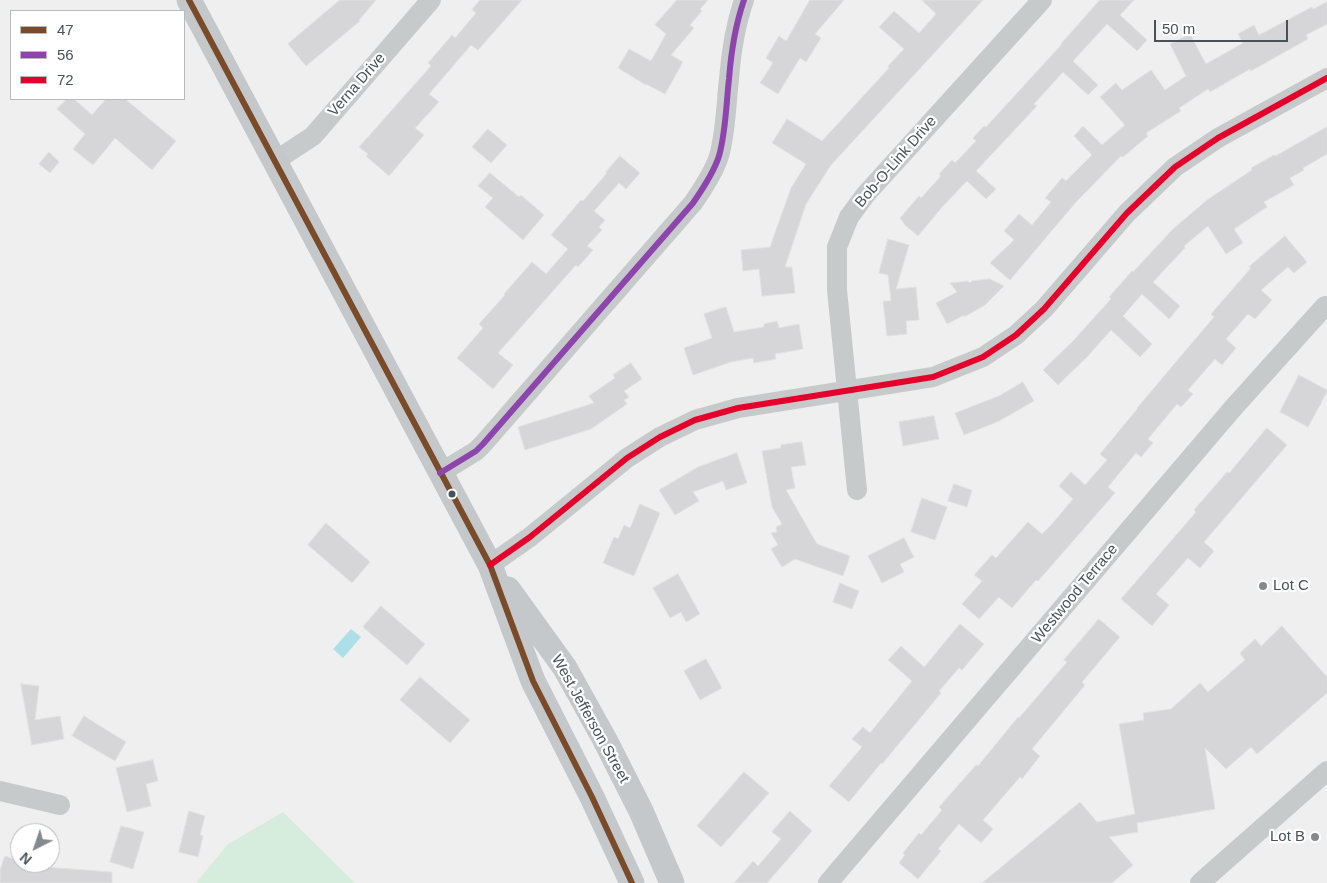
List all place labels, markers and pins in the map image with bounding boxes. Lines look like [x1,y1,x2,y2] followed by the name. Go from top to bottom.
[447,489,457,499] unlabelled marker
[1273,577,1309,595] place label: Lot C
[1257,580,1269,592] marker: Lot C
[1270,828,1305,846] place label: Lot B
[1309,831,1321,843] marker: Lot B

